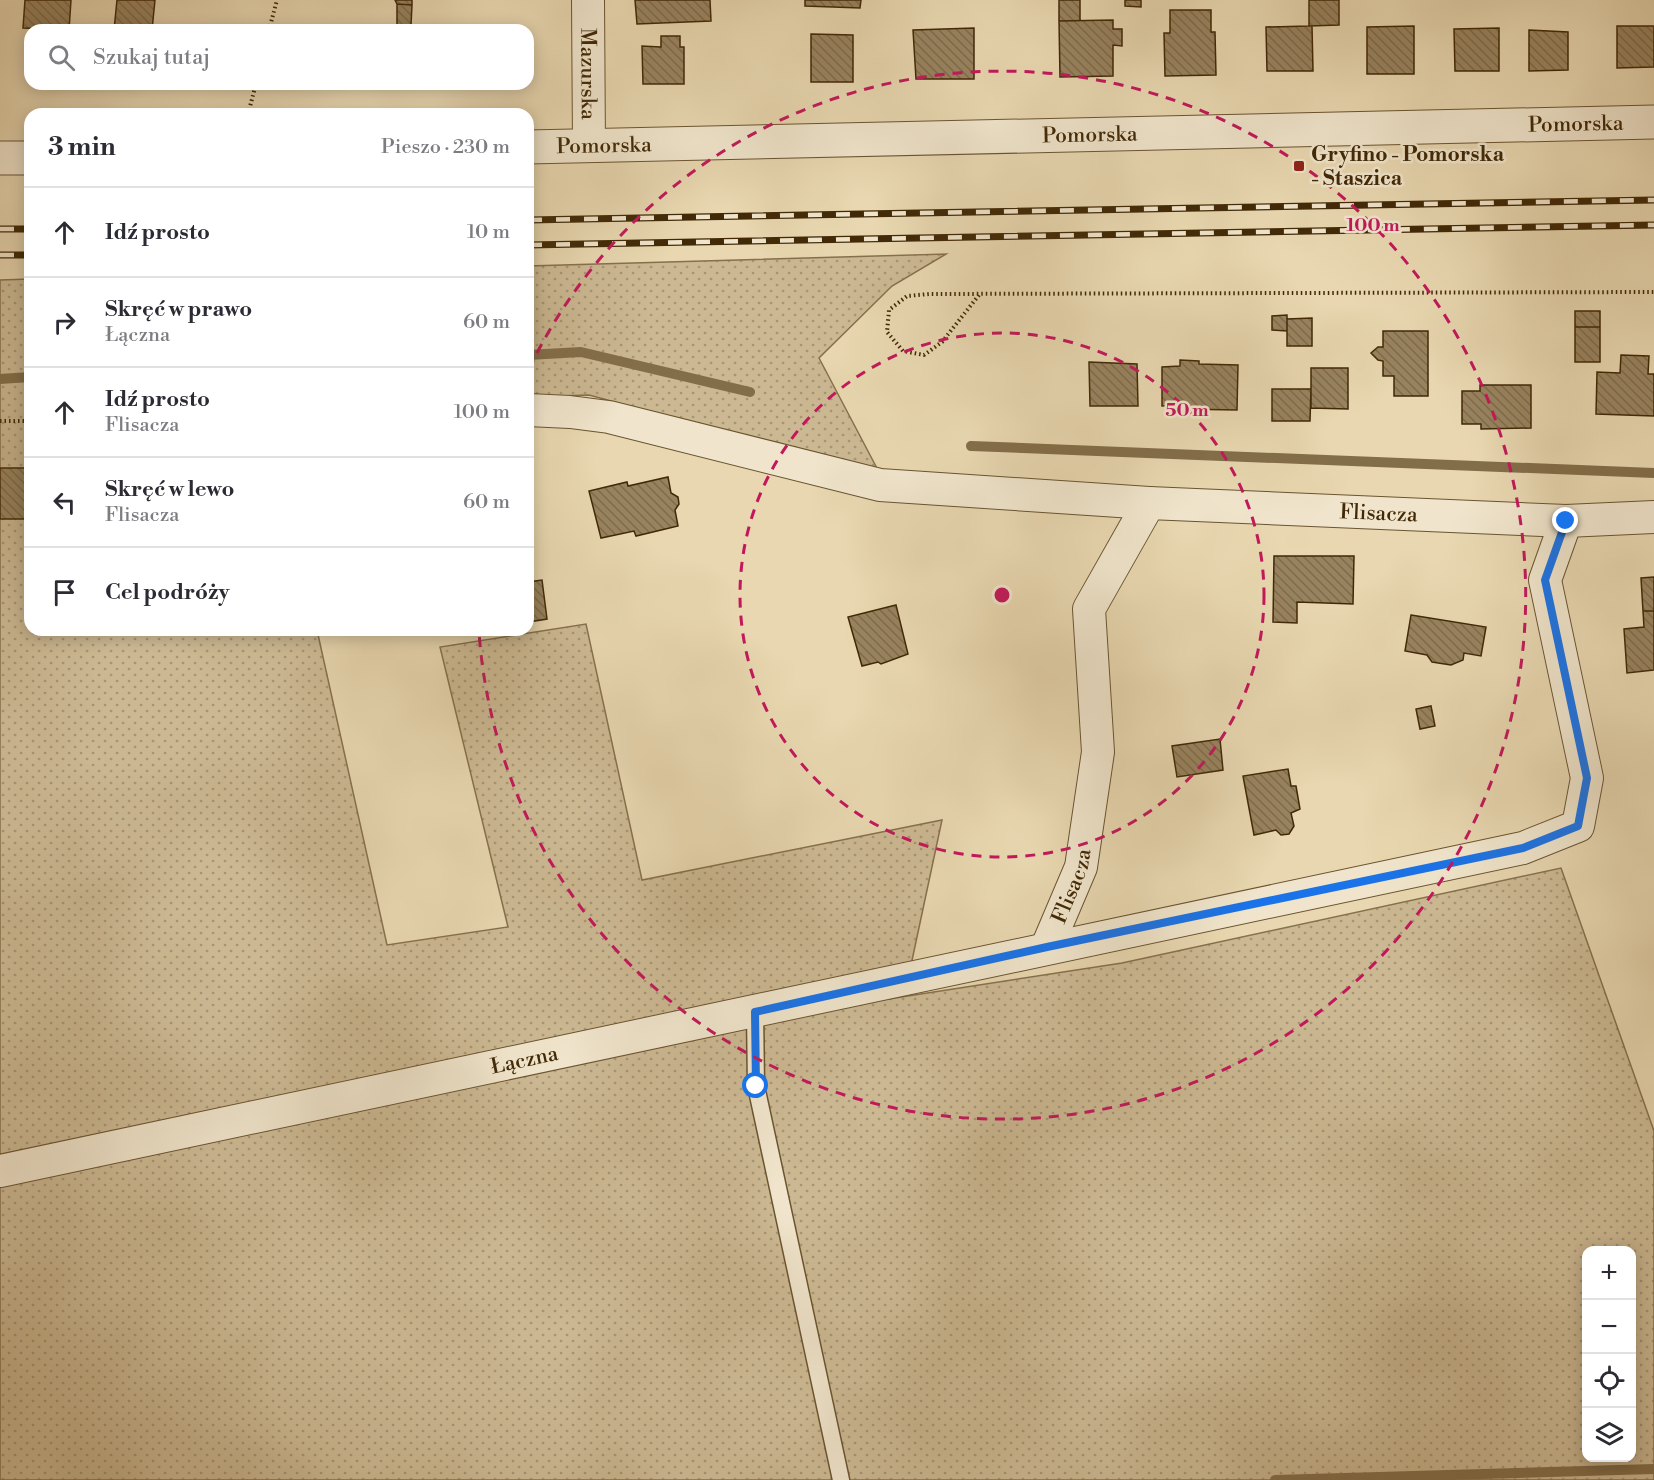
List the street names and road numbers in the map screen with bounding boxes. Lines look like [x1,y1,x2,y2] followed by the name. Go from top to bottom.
[574,28,601,120] street label: Mazurska
[1528,111,1624,139] street label: Pomorska
[1042,121,1138,150] street label: Pomorska
[556,132,652,160] street label: Pomorska
[1339,499,1418,529] street label: Flisacza
[1046,847,1098,928] street label: Flisacza
[488,1041,561,1081] street label: Łączna

